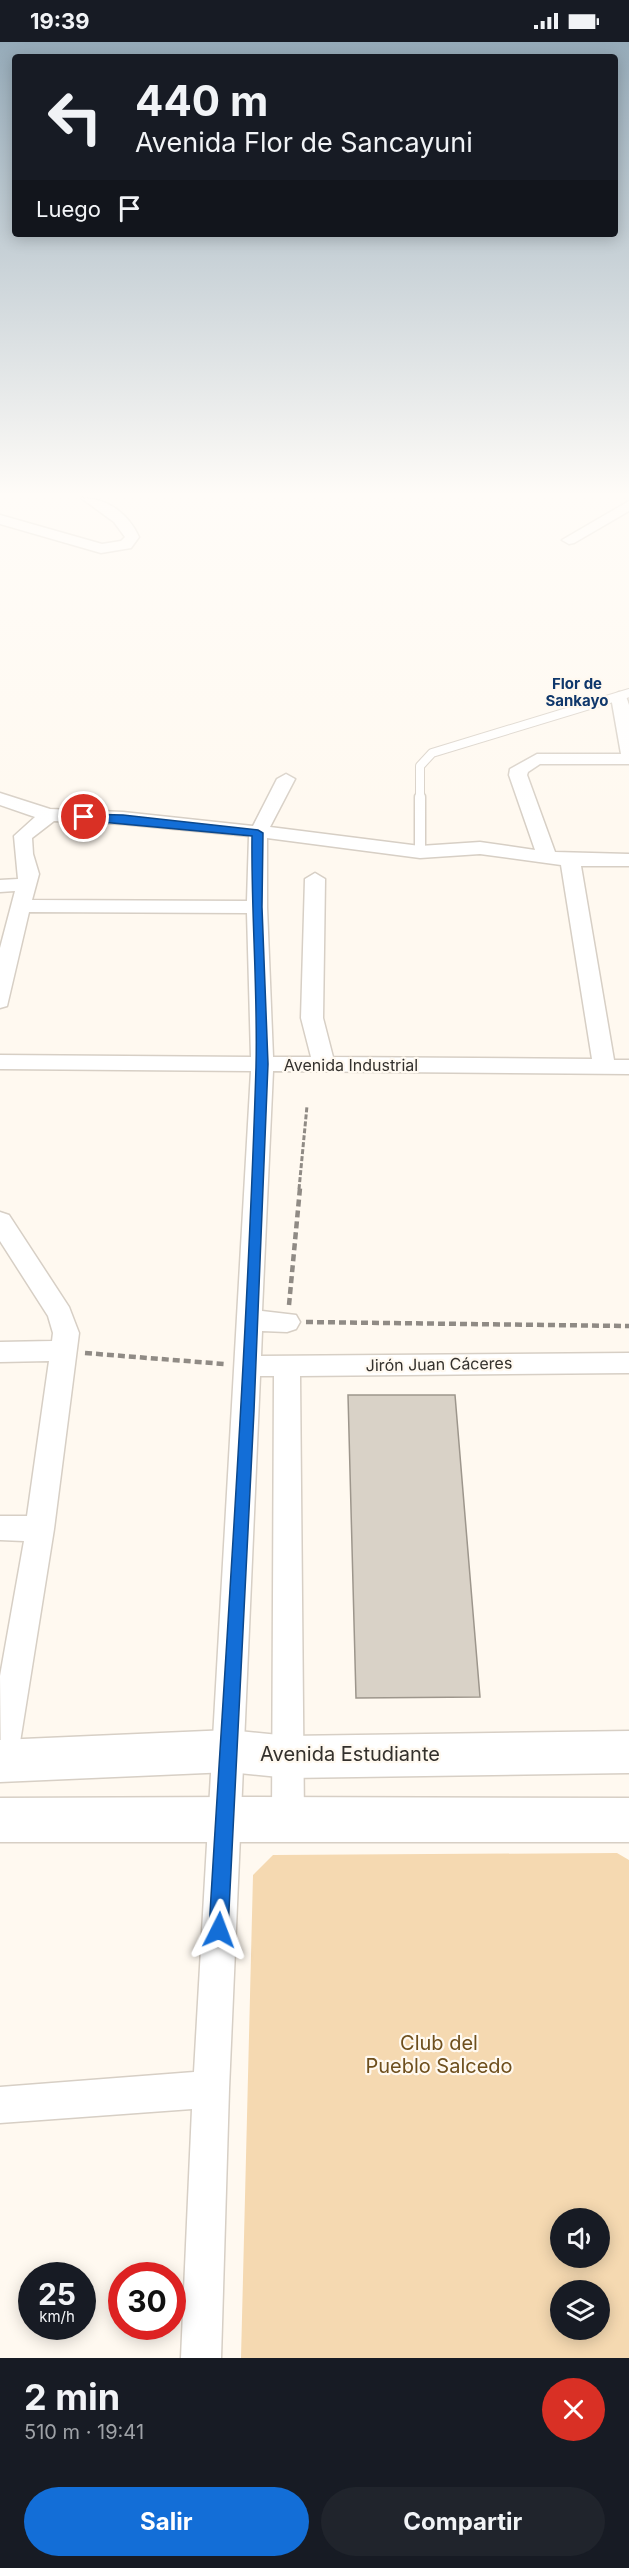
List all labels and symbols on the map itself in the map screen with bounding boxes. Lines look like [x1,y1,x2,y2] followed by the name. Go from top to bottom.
[546,674,608,710] district label: Flor de Sankayo
[58,791,109,842] pin
[284,1055,418,1075] street label: Avenida Industrial
[366,1353,512,1375] street label: Jirón Juan Cáceres
[260,1742,440,1766] street label: Avenida Estudiante
[187,1898,251,1962] position arrow
[365,2031,513,2078] park label: Club del Pueblo Salcedo
[108,2262,186,2340] speed limit sign: 30

